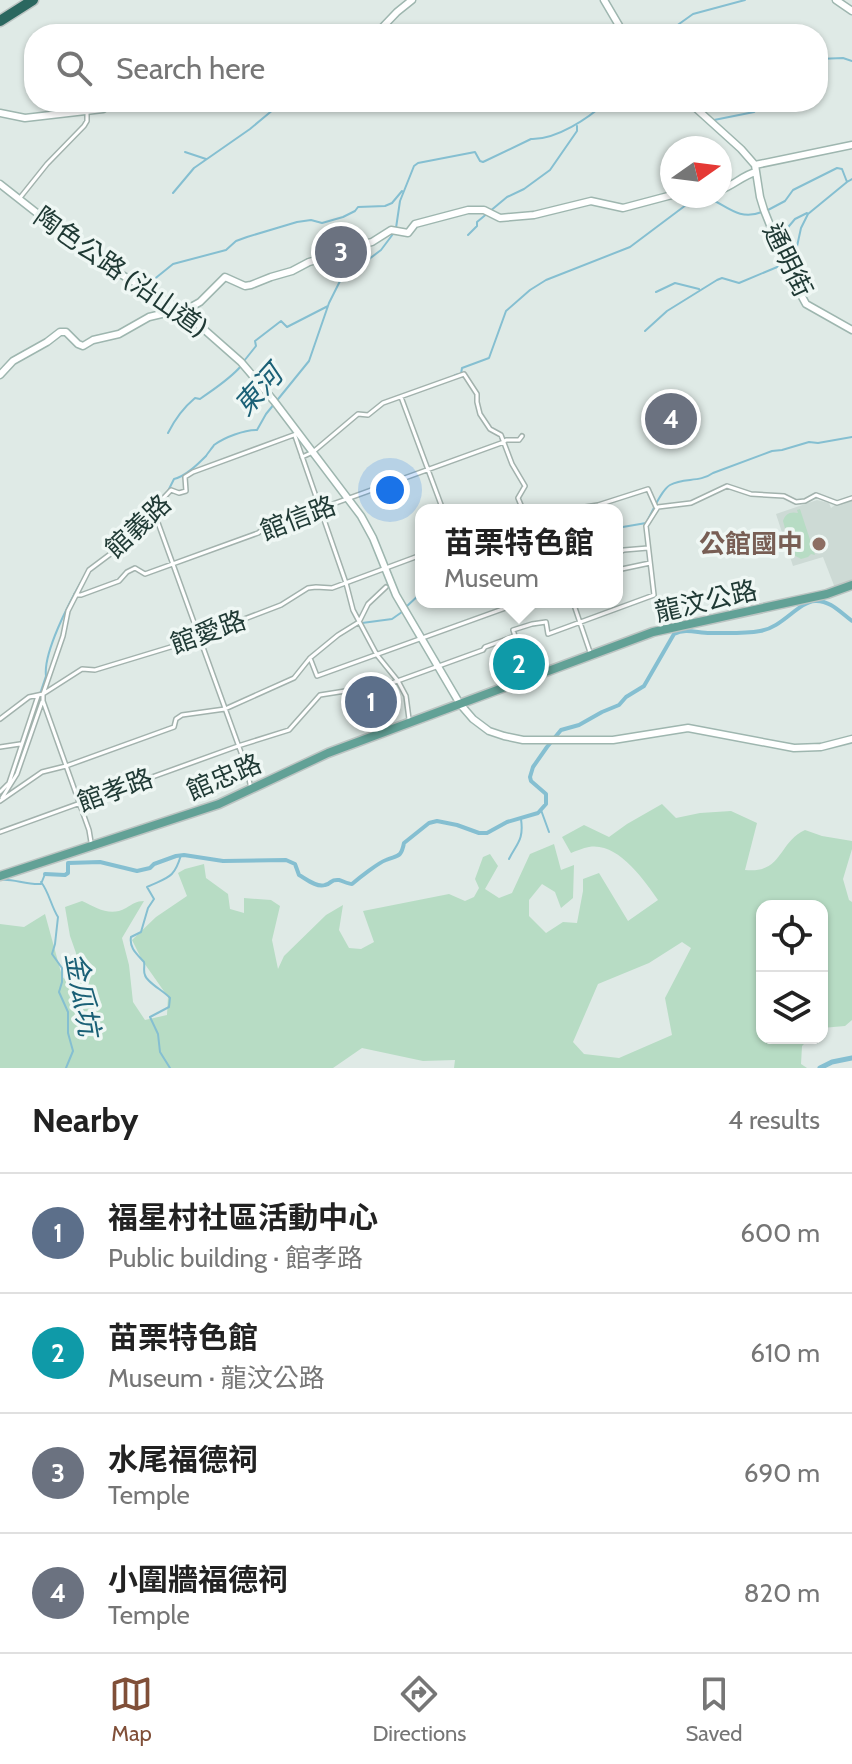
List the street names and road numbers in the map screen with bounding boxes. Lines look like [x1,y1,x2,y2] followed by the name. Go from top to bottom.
[28,200,214,344] street label: 陶色公路 (沿山道)
[757,218,819,302] street label: 通明街
[99,488,177,564] street label: 館義路
[256,489,340,547] street label: 館信路
[652,574,760,628] street label: 龍汶公路
[166,604,250,660] street label: 館愛路
[182,747,266,807] street label: 館忠路
[73,762,157,818] street label: 館孝路

